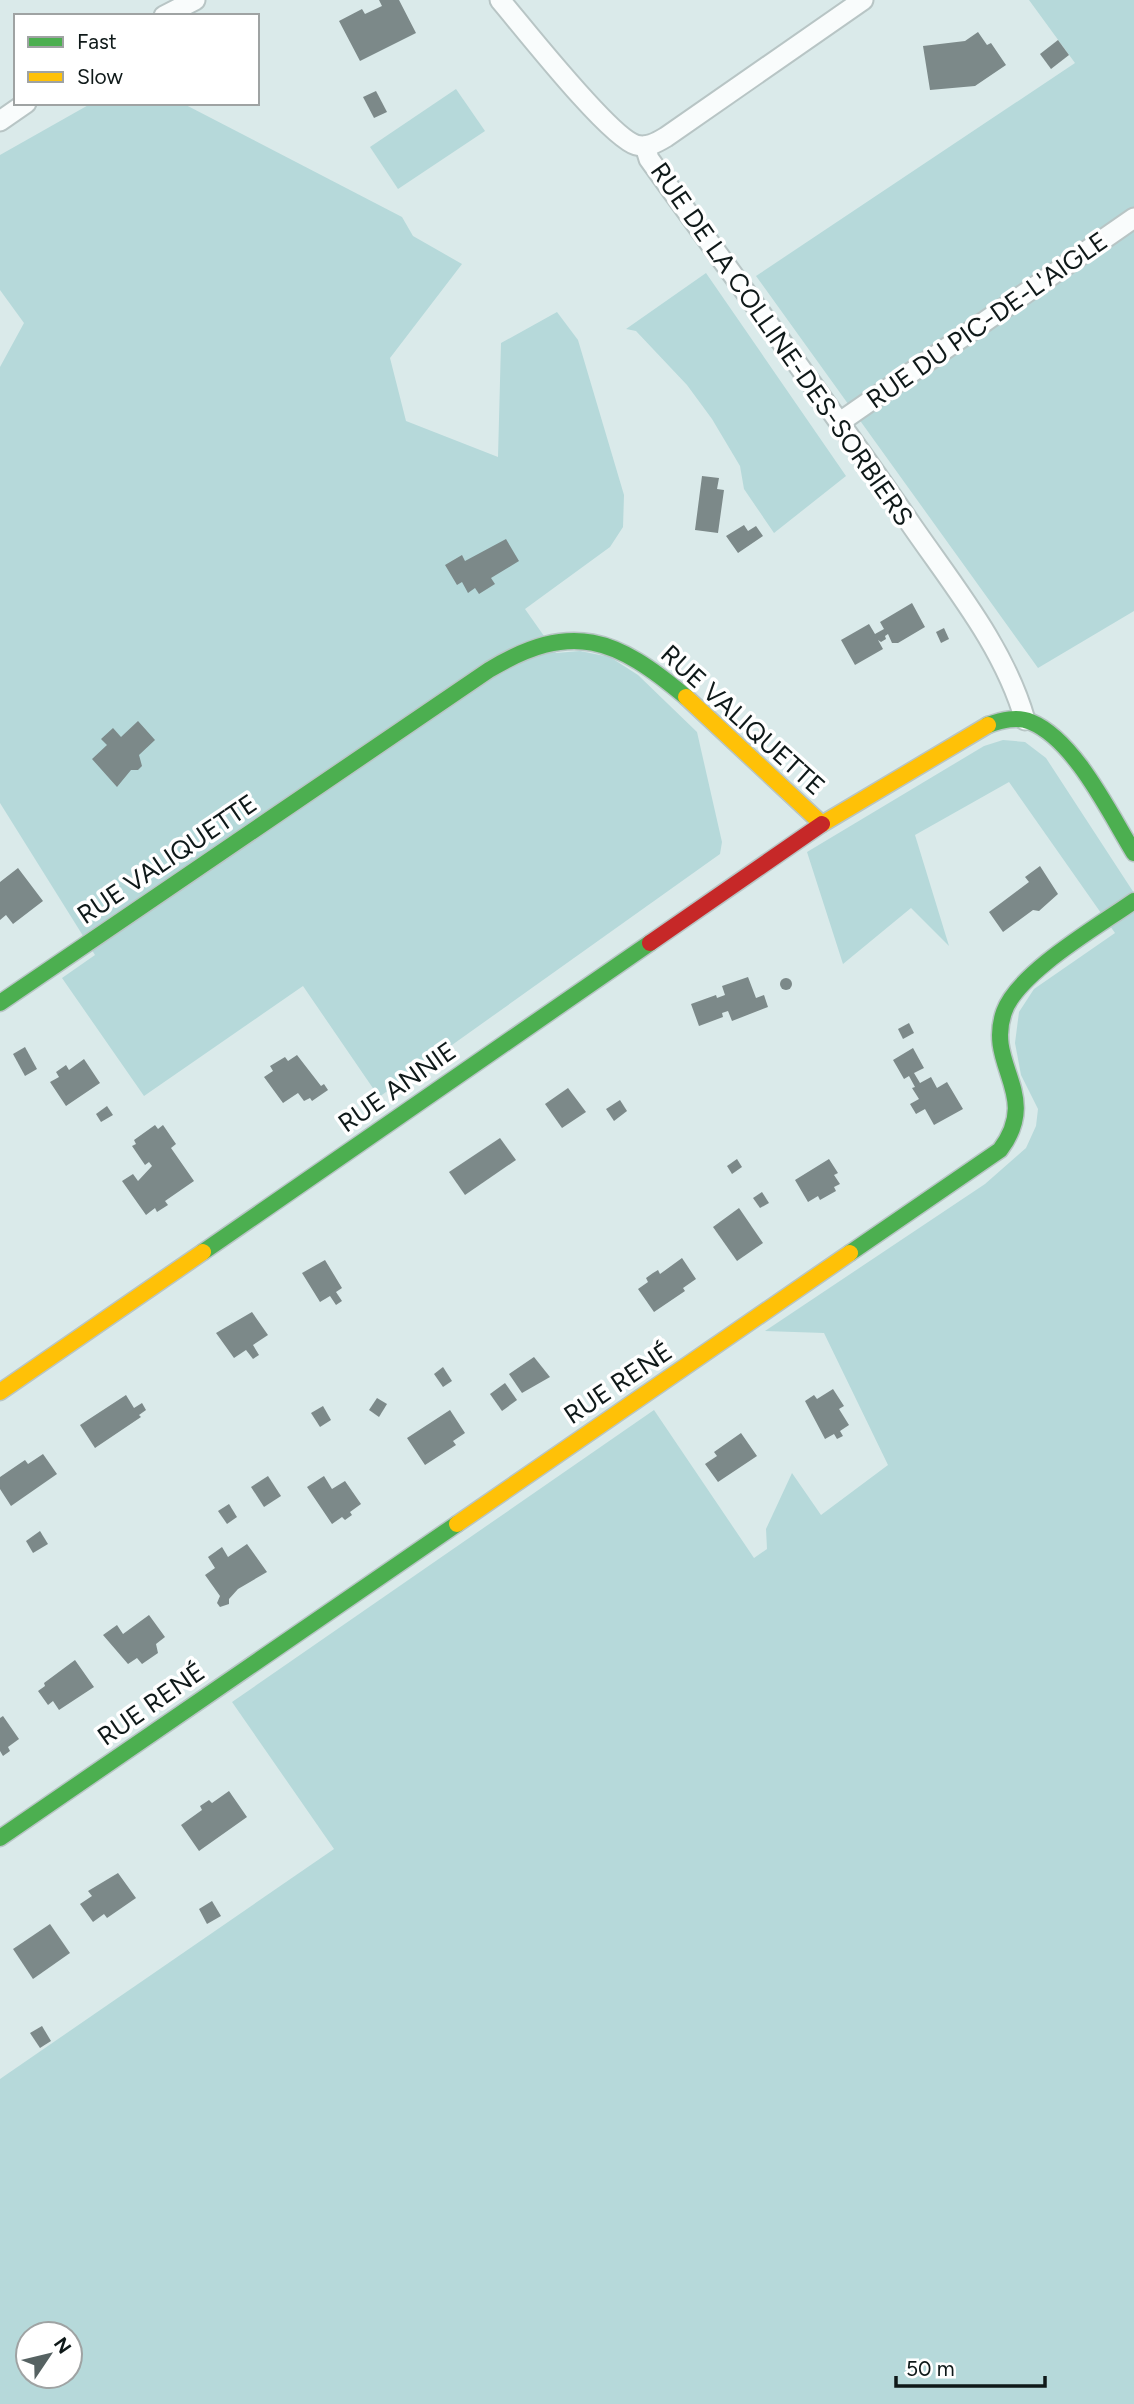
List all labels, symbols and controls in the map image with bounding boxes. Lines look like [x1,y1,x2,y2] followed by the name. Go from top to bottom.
[14,14,259,105] legend
[77,29,117,54] text: Fast
[77,64,123,89] text: Slow
[644,156,920,532] street label: RUE DE LA COLLINE-DES-SORBIERS
[860,225,1114,415] street label: RUE DU PIC-DE-L'AIGLE
[654,638,832,802] street label: RUE VALIQUETTE
[71,787,263,931] street label: RUE VALIQUETTE
[332,1035,462,1139] street label: RUE ANNIE
[558,1335,678,1431] street label: RUE RENÉ
[91,1655,211,1753] street label: RUE RENÉ
[14,2320,84,2390] north arrow
[49,2333,76,2358] text: N
[896,2344,1045,2388] scale bar
[906,2356,955,2381] text: 50 m

